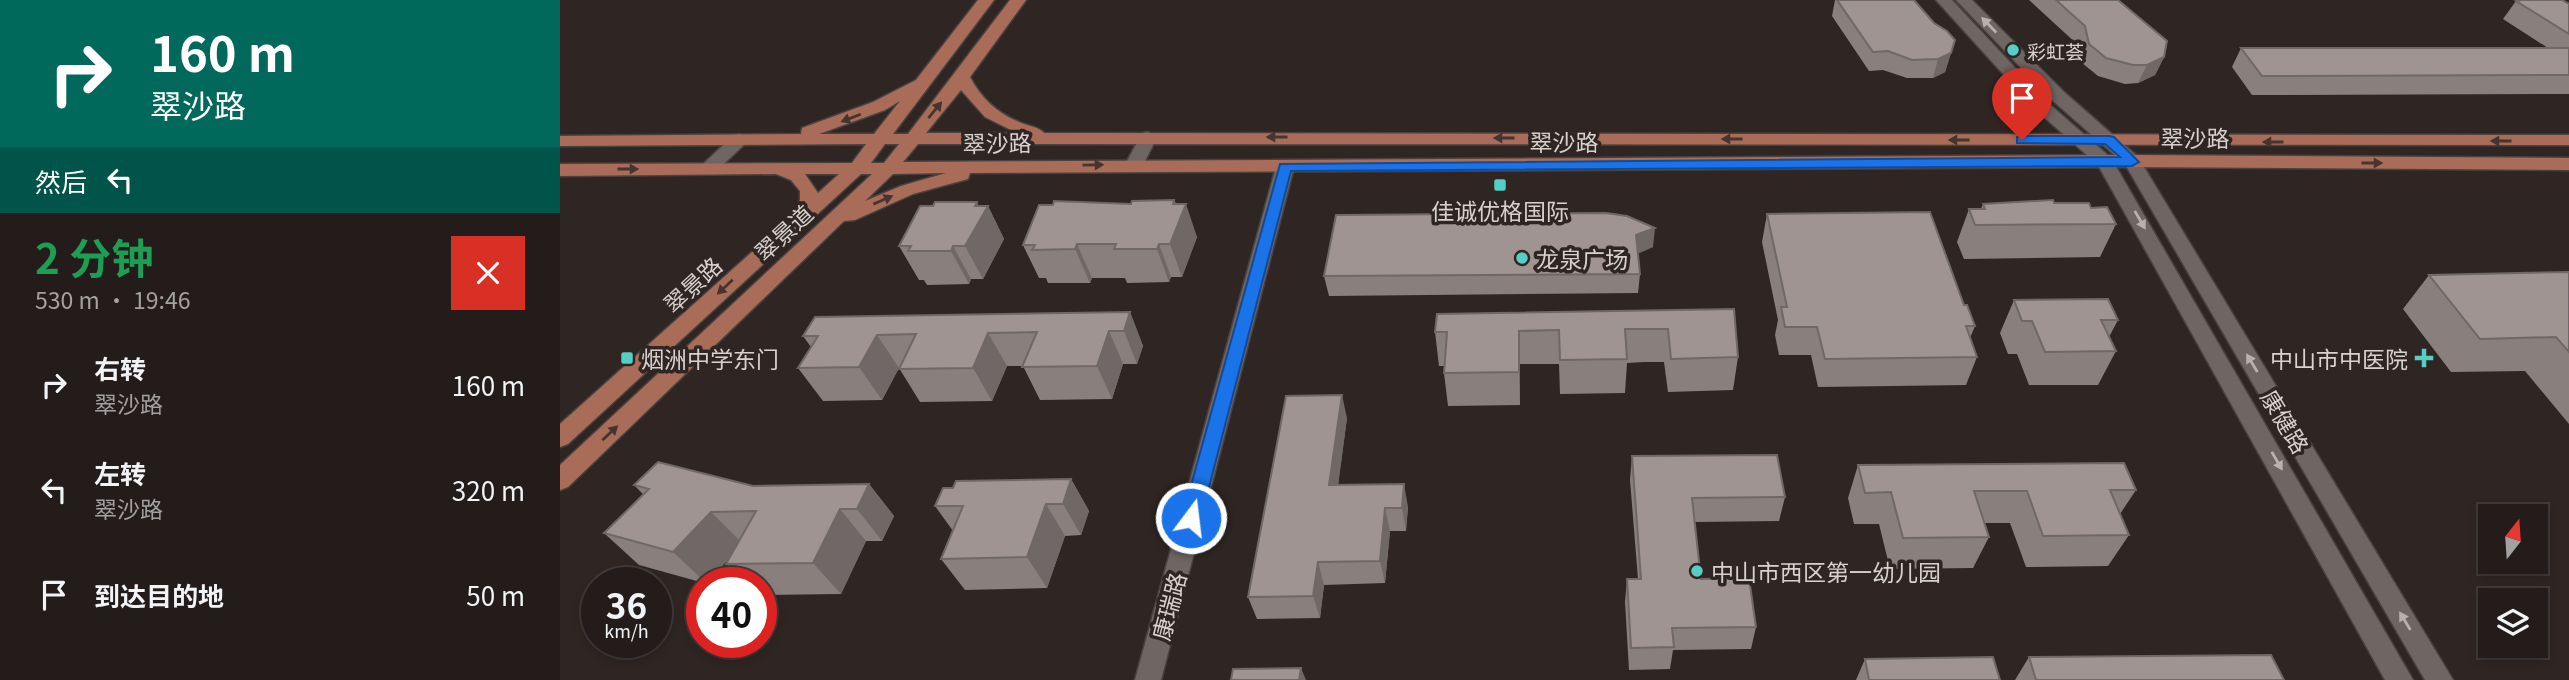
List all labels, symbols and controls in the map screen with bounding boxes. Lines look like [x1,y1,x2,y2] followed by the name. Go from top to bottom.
[150,15,295,86] text: 160 m
[1980,17,1997,34] one-way arrow
[35,28,126,119] icon: right
[2027,37,2084,64] place label: 彩虹荟
[2005,42,2021,58] marker: 彩虹荟
[1992,68,2052,140] pin
[2003,79,2041,117] icon: arrive
[150,81,246,127] text: 翠沙路
[928,102,943,120] one-way arrow
[840,112,861,123] one-way arrow
[2161,120,2230,154] street label: 翠沙路
[962,124,1032,160] street label: 翠沙路
[1530,124,1599,158] street label: 翠沙路
[1265,131,1287,143] one-way arrow
[1493,132,1515,144] one-way arrow
[1720,133,1742,145] one-way arrow
[1948,134,1970,146] one-way arrow
[2490,135,2512,147] one-way arrow
[2262,136,2284,148] one-way arrow
[2361,157,2383,169] one-way arrow
[1083,159,1105,171] one-way arrow
[101,161,139,199] icon: left
[35,162,87,199] text: 然后
[617,164,639,175] one-way arrow
[1492,177,1508,193] marker: 佳诚优格国际
[1431,193,1569,227] place label: 佳诚优格国际
[872,194,893,205] one-way arrow
[746,196,820,268] street label: 翠景道
[2134,211,2146,230] one-way arrow
[35,225,153,286] text: 2 分钟
[451,236,525,310] button: close
[1536,241,1628,275] place label: 龙泉广场
[655,248,729,320] street label: 翠景路
[1514,250,1530,266] marker: 龙泉广场
[717,278,734,294] one-way arrow
[35,282,191,316] text: 530 m · 19:46
[641,341,779,375] place label: 烟洲中学东门
[2270,341,2408,375] place label: 中山市中医院
[2414,348,2434,368] marker: 中山市中医院
[94,349,146,386] text: 右转
[619,350,635,366] marker: 烟洲中学东门
[2245,353,2258,372] one-way arrow
[35,366,73,404] icon: right
[452,366,525,403] text: 160 m
[2254,383,2318,459] street label: 康健路
[94,386,163,420] text: 翠沙路
[601,425,618,441] one-way arrow
[2271,451,2283,471] one-way arrow
[94,454,146,491] text: 左转
[35,471,73,509] icon: left
[452,471,525,508] text: 320 m
[1154,481,1228,555] position arrow
[94,491,163,525] text: 翠沙路
[2478,504,2548,574] north arrow
[2478,504,2548,658] map controls
[1711,554,1941,588] place label: 中山市西区第一幼儿园
[1689,563,1705,579] marker: 中山市西区第一幼儿园
[686,567,777,658] speed limit sign: 40
[1143,568,1193,644] street label: 康瑞路
[35,576,73,614] icon: arrive
[94,576,224,613] text: 到达目的地
[466,576,525,613] text: 50 m
[606,578,647,629] text: 36
[2478,588,2548,658] button: layers
[2399,612,2412,631] one-way arrow
[604,617,649,643] text: km/h

